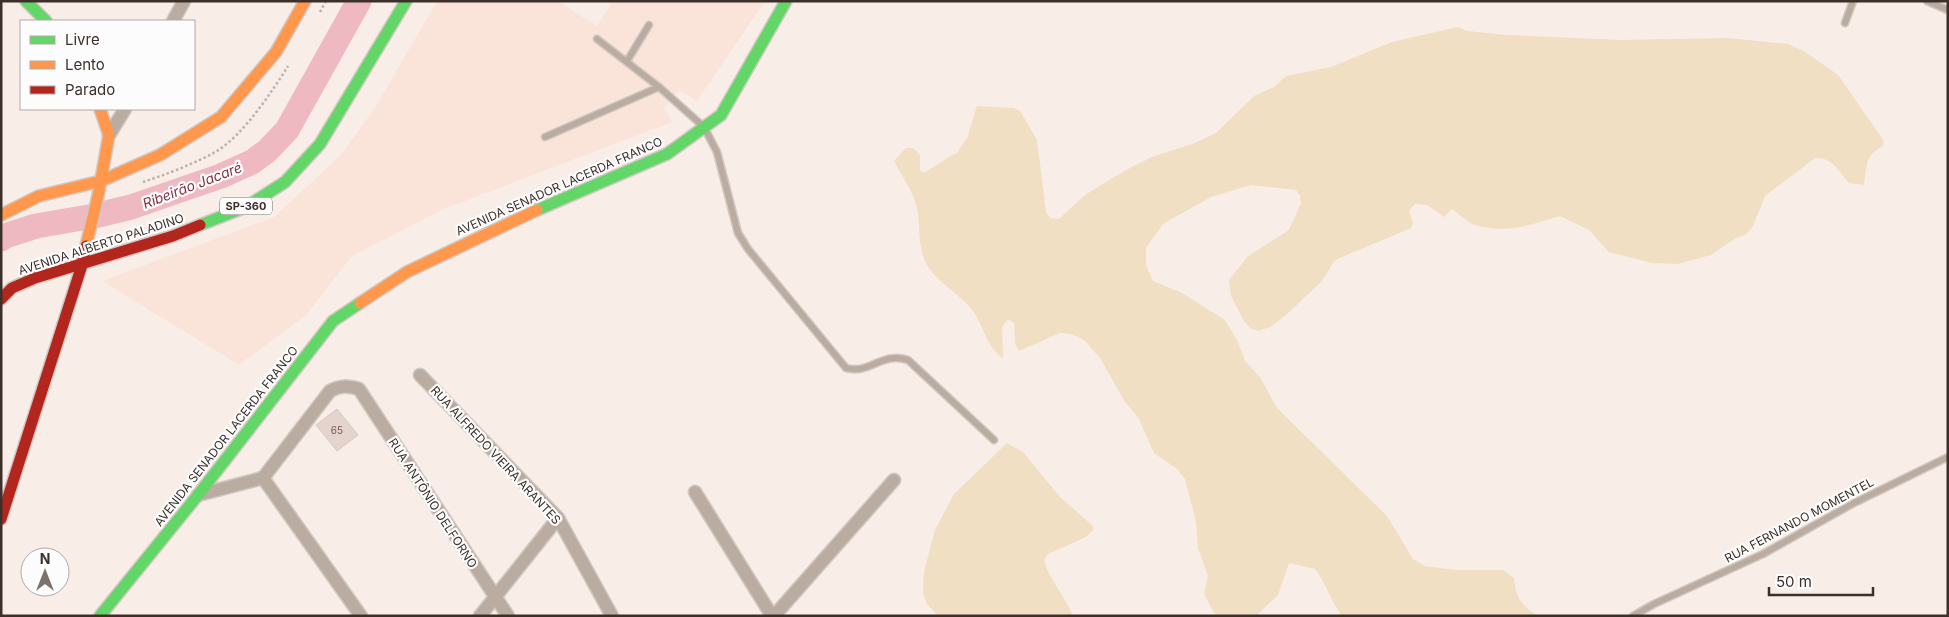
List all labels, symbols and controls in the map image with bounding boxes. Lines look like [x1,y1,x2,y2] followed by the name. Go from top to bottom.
[20,20,195,110] legend
[65,30,100,49] text: Livre
[65,55,105,74] text: Lento
[65,80,115,99] text: Parado
[453,133,665,239] street label: AVENIDA SENADOR LACERDA FRANCO
[140,158,244,212] water label: Ribeirão Jacaré
[220,198,272,215] road number: SP-360
[16,210,186,278] street label: AVENIDA ALBERTO PALADINO
[151,343,301,529] street label: AVENIDA SENADOR LACERDA FRANCO
[428,383,564,527] street label: RUA ALFREDO VIEIRA ARANTES
[331,424,343,436] house number: 65
[385,435,481,571] street label: RUA ANTÔNIO DELFORNO
[1722,474,1876,566] street label: RUA FERNANDO MOMENTEL
[20,547,70,597] north arrow
[40,550,50,567] text: N
[1769,564,1873,596] scale bar
[1776,572,1812,591] text: 50 m

